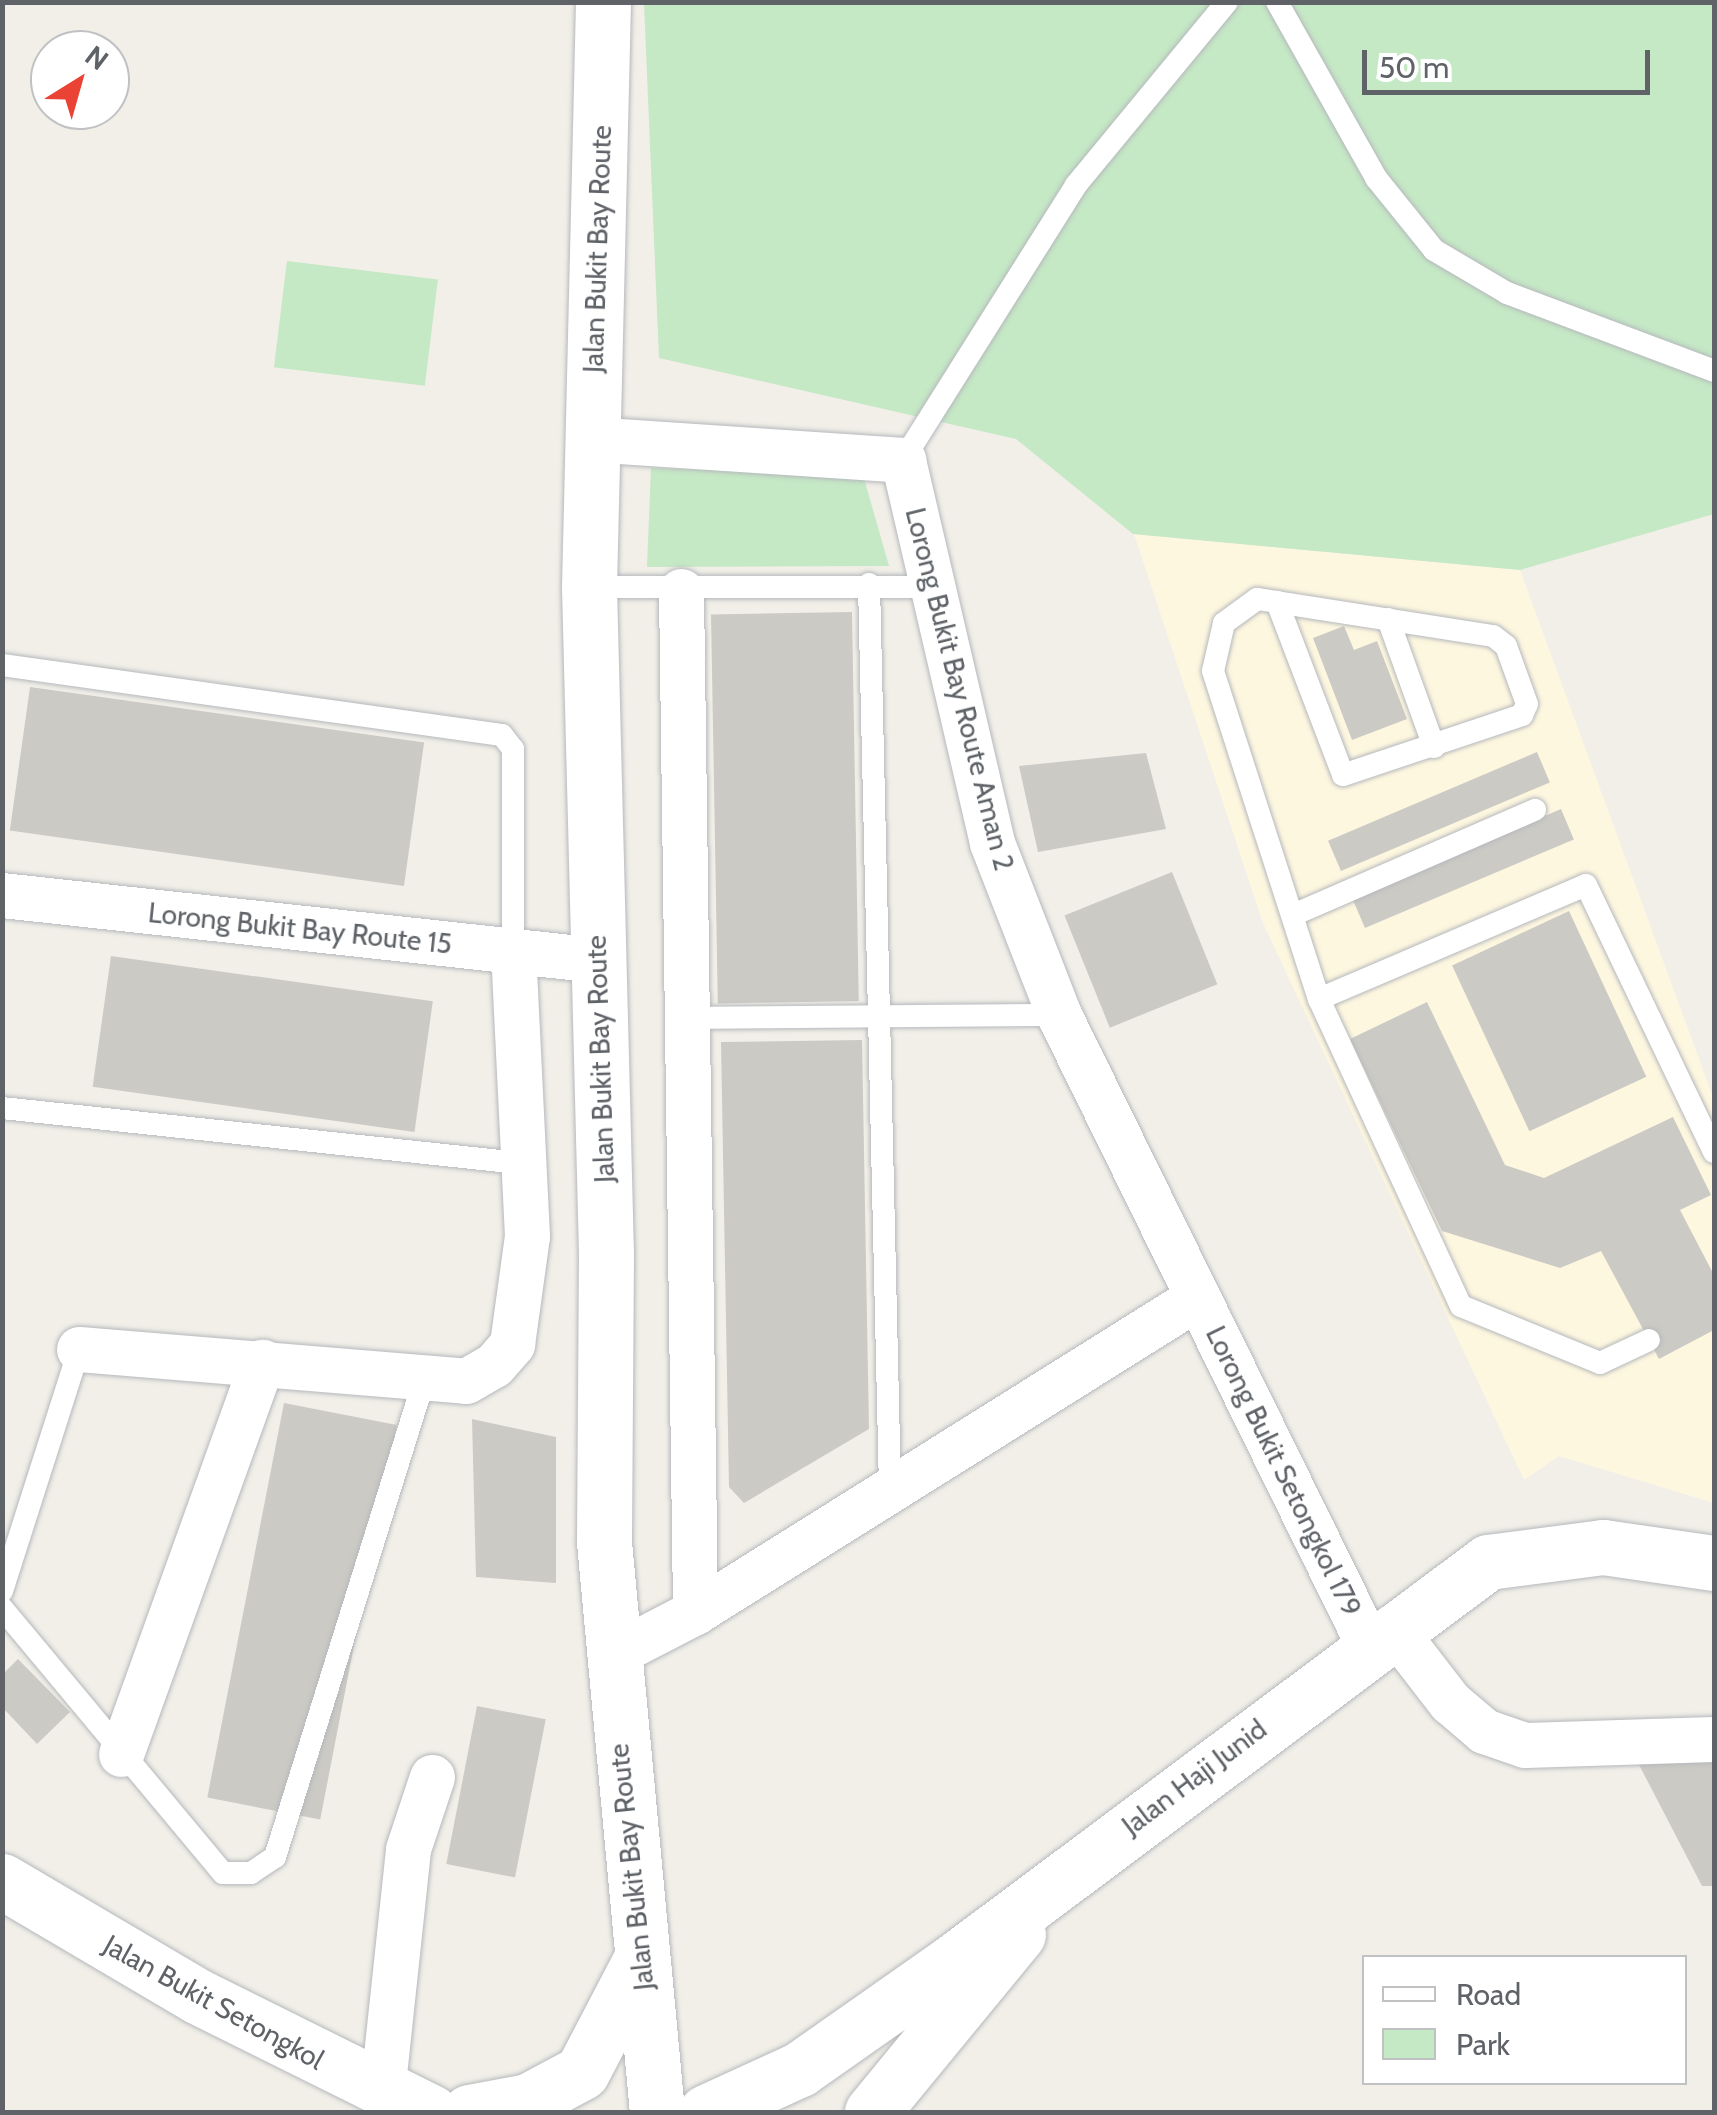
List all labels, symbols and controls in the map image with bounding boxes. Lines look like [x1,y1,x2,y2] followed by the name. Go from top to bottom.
[30,30,130,130] north arrow
[1367,30,1654,92] scale bar
[79,38,115,77] text: N
[1379,49,1449,86] text: 50 m
[576,125,618,373] street label: Jalan Bukit Bay Route
[899,504,1021,874] street label: Lorong Bukit Bay Route Aman 2
[147,895,453,961] street label: Lorong Bukit Bay Route 15
[579,935,621,1183] street label: Jalan Bukit Bay Route
[1199,1320,1369,1622] street label: Lorong Bukit Setongkol 179
[1115,1712,1273,1842] street label: Jalan Haji Junid
[601,1742,661,1992] street label: Jalan Bukit Bay Route
[98,1928,330,2076] street label: Jalan Bukit Setongkol
[1362,1955,1687,2085] legend
[1456,1976,1521,2013] text: Road
[1456,2026,1510,2063] text: Park

